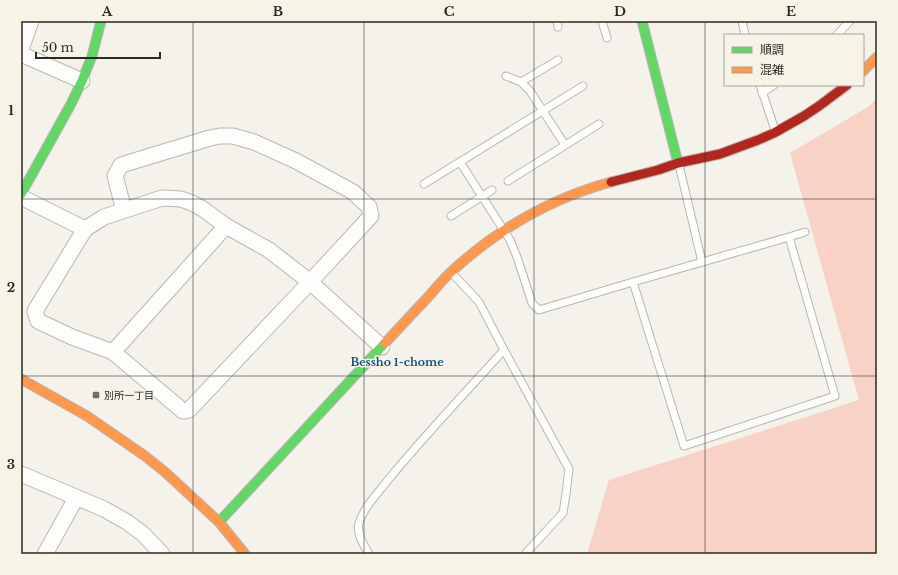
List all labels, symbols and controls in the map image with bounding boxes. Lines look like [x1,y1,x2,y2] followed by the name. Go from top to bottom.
[101,3,113,20] text: A
[273,3,283,20] text: B
[444,3,455,20] text: C
[614,3,626,20] text: D
[786,3,796,20] text: E
[36,34,160,60] scale bar
[724,34,864,86] legend
[42,40,74,55] text: 50 m
[760,42,784,57] text: 順調
[760,62,784,77] text: 混雑
[8,102,14,119] text: 1
[7,279,15,296] text: 2
[350,355,444,369] district label: Bessho 1-chome
[104,389,154,402] place label: 別所一丁目
[91,390,101,400] marker: 別所一丁目
[7,456,15,473] text: 3

